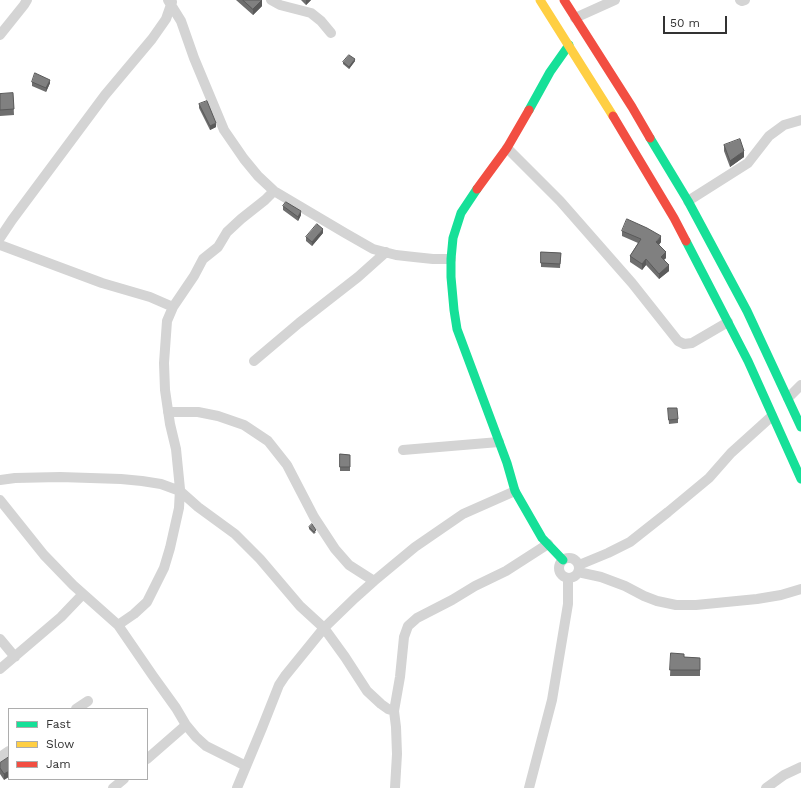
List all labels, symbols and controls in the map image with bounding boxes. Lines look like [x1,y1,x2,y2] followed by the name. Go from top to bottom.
[665,8,729,34] scale bar
[670,16,700,30] text: 50 m
[8,708,148,780] legend
[46,717,71,731] text: Fast
[46,737,74,751] text: Slow
[46,757,71,771] text: Jam

